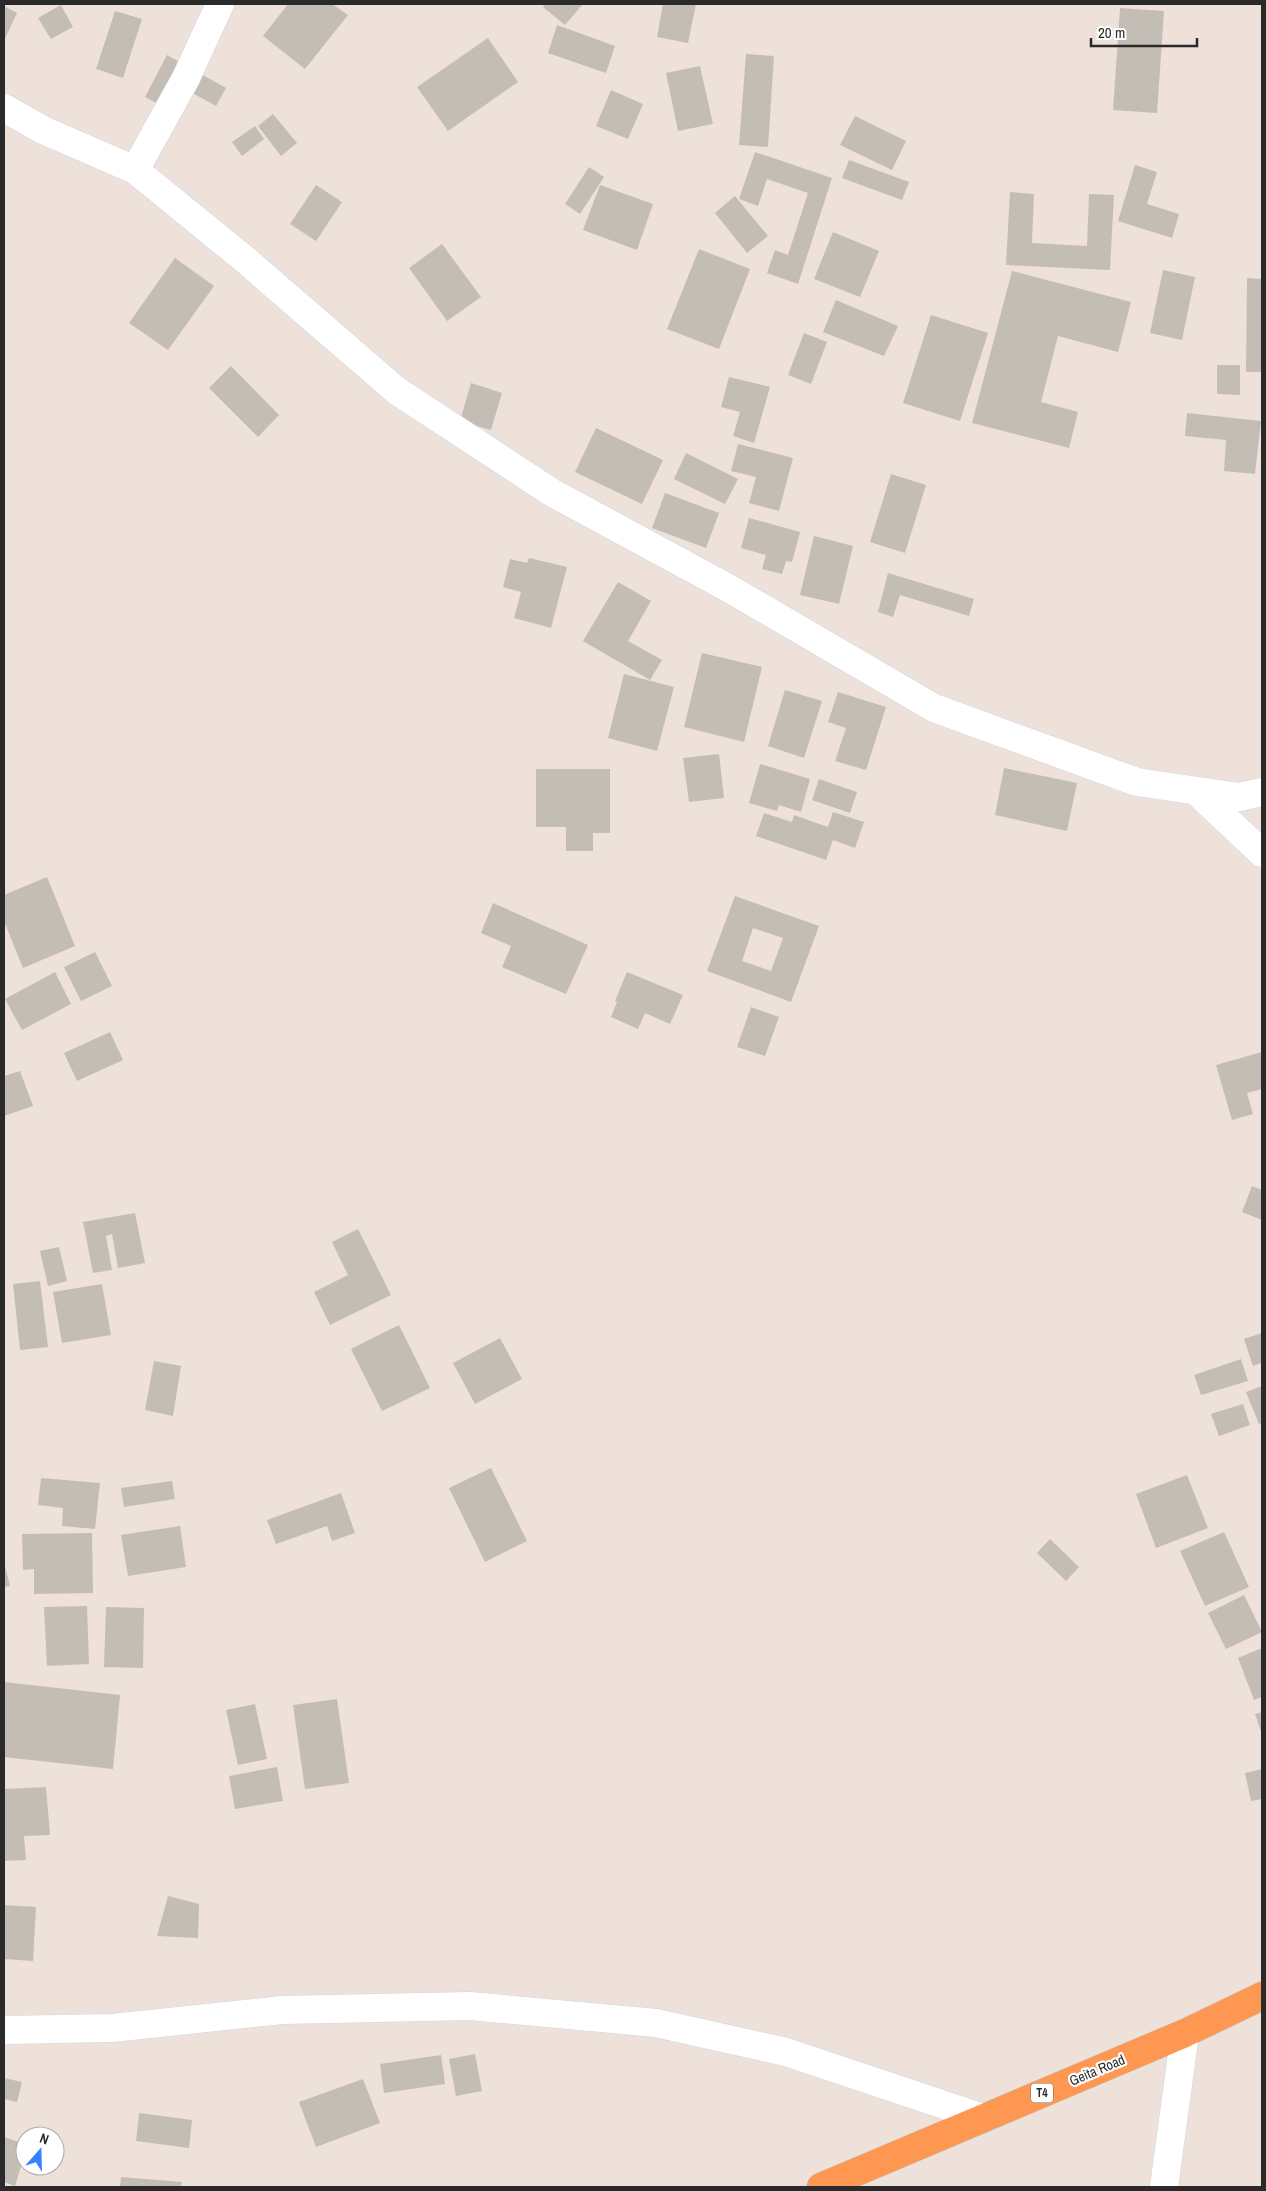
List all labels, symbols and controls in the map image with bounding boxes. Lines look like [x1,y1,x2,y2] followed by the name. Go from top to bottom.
[1091,15,1197,47] scale bar
[1098,22,1125,43] text: 20 m
[1066,2050,1128,2090] street label: Geita Road
[1031,2084,1053,2102] road number: T4
[15,2126,65,2176] north arrow
[37,2129,51,2149] text: N

